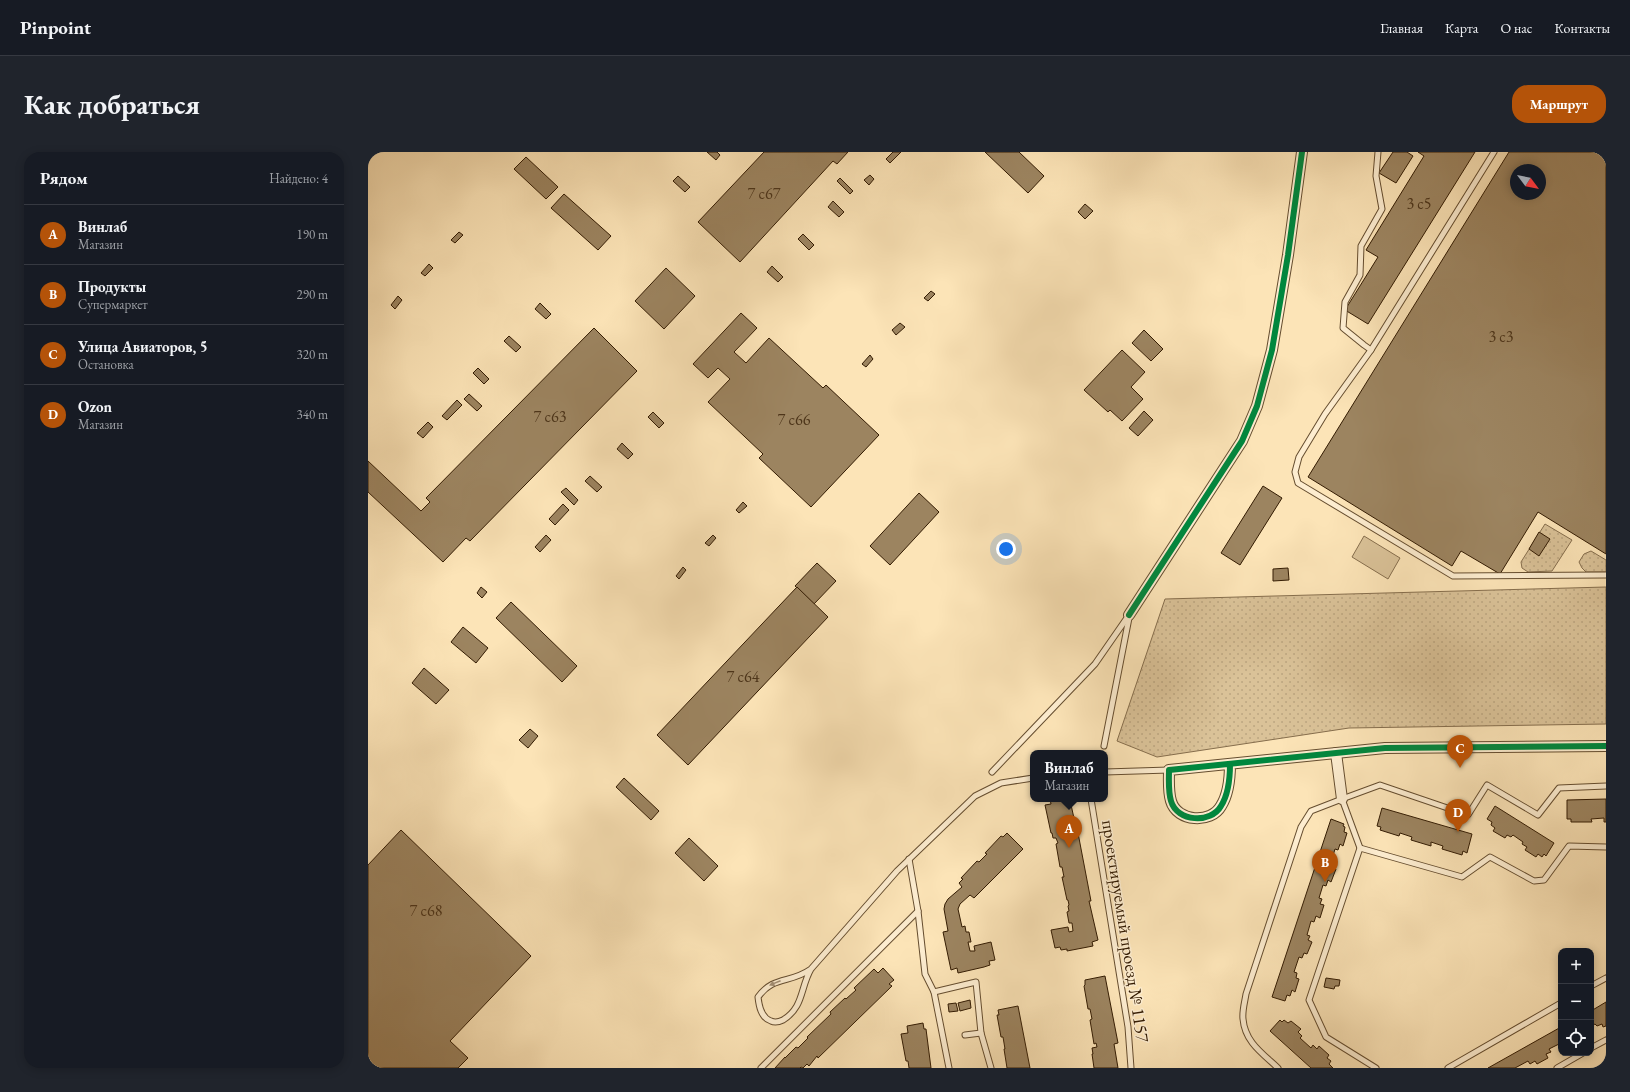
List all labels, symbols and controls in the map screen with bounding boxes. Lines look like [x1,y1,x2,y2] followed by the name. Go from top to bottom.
[20,15,91,40] text: Pinpoint
[1380,19,1423,37] text: Главная
[1445,19,1478,37] text: Карта
[1500,19,1532,37] text: О нас
[1554,19,1610,37] text: Контакты
[1512,85,1606,123] button: Маршрут
[24,86,200,122] text: Как добраться
[1510,164,1546,200] north arrow
[40,167,88,189] text: Рядом
[269,170,328,187] text: Найдено: 4
[748,183,781,204] house number: 7 с67
[1406,193,1432,214] house number: 3 c5
[78,217,127,236] text: Винлаб
[48,226,58,243] text: A
[297,226,328,243] text: 190 m
[78,236,123,253] text: Магазин
[78,277,146,296] text: Продукты
[49,286,57,303] text: B
[297,286,328,303] text: 290 m
[78,296,148,313] text: Супермаркет
[1488,326,1514,347] house number: 3 с3
[78,337,208,356] text: Улица Авиаторов, 5
[48,346,58,363] text: C
[297,346,328,363] text: 320 m
[78,356,134,373] text: Остановка
[78,397,112,416] text: Ozon
[48,406,58,423] text: D
[297,406,328,423] text: 340 m
[534,406,567,427] house number: 7 с63
[778,409,811,430] house number: 7 с66
[78,416,123,433] text: Магазин
[996,539,1016,559] your location
[727,666,760,687] house number: 7 с64
[1447,735,1473,768] pin: C
[1030,750,1108,802] popup
[1044,758,1094,777] text: Винлаб
[1044,777,1089,794] text: Магазин
[1445,799,1471,832] pin: D
[1056,815,1082,848] pin: A
[1097,818,1155,1044] street label: проектируемый проезд № 1157
[1312,849,1338,882] pin: B
[410,900,443,921] house number: 7 с68
[1558,948,1594,1056] map controls
[1558,948,1594,984] button: +
[768,980,780,986] one-way arrow
[1558,984,1594,1020] button: −
[1558,1020,1594,1056] button: locate

